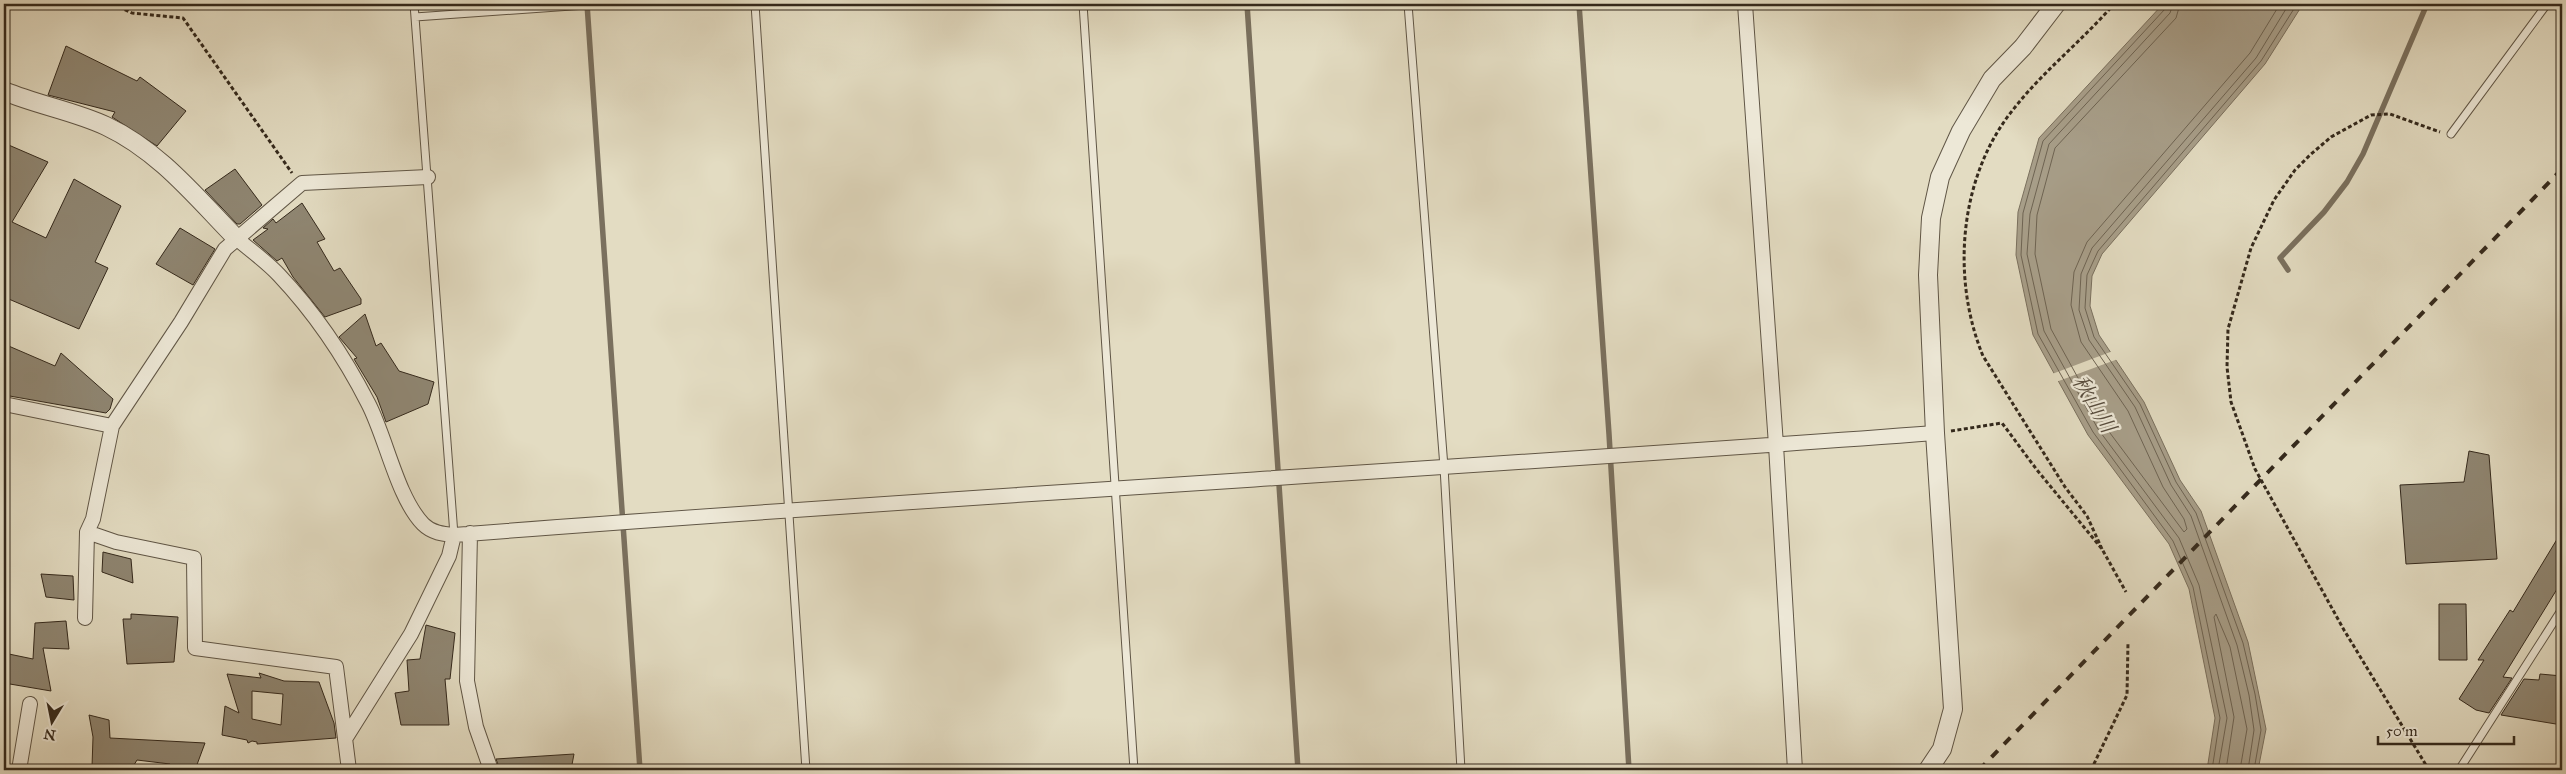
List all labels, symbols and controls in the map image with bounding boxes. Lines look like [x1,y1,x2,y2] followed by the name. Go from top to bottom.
[2067,370,2122,439] water label: 秋山川
[28,696,78,746] north arrow
[2378,714,2515,746] scale bar
[2386,722,2418,740] text: 50 m
[42,725,57,744] text: N

